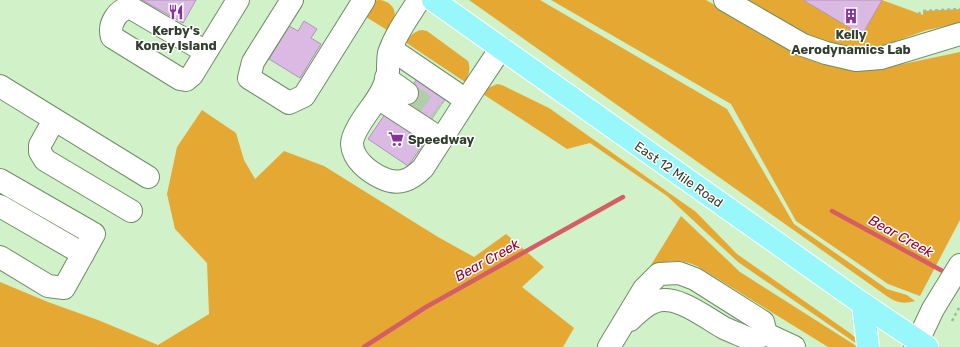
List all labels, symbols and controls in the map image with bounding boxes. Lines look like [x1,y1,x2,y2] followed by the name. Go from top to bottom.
[167,3,185,21] restaurant icon: Kerby's Koney Island
[842,7,860,25] building icon: Kelly Aerodynamics Lab
[135,23,217,53] place label: Kerby's Koney Island
[791,27,911,57] place label: Kelly Aerodynamics Lab
[387,130,405,148] supermarket icon: Speedway
[408,132,475,147] place label: Speedway
[632,138,726,210] street label: East 12 Mile Road
[865,212,937,262] water label: Bear Creek
[452,235,523,285] water label: Bear Creek

